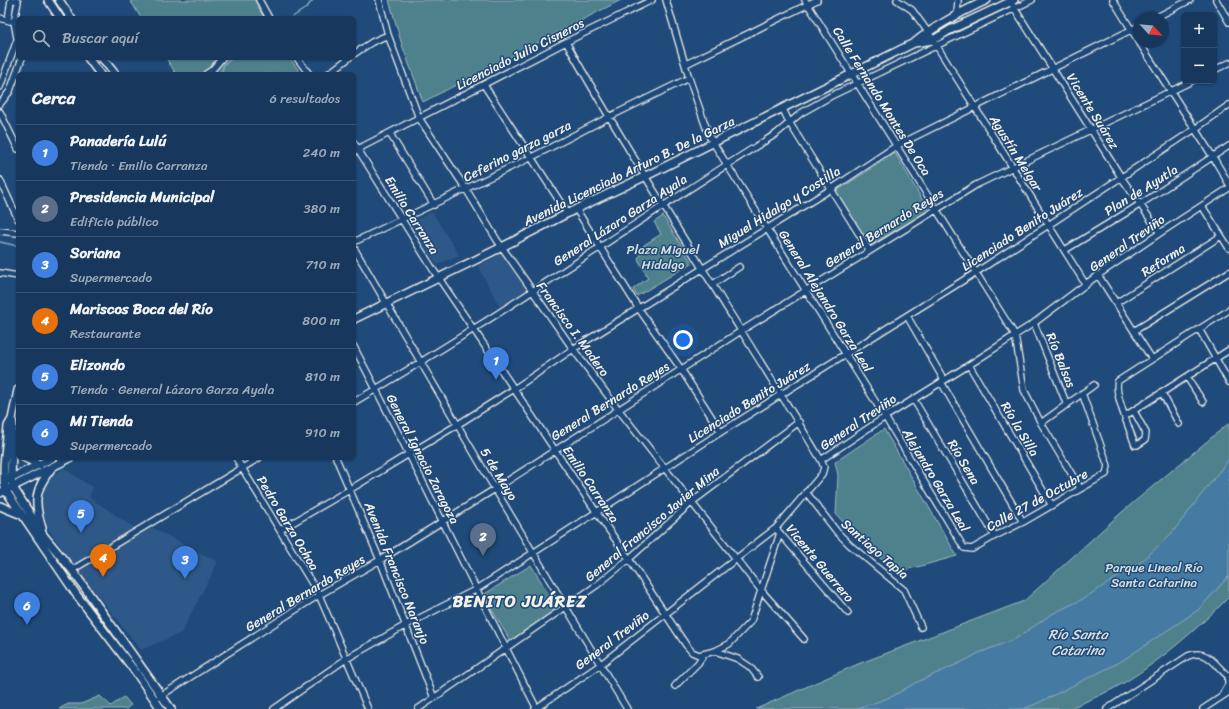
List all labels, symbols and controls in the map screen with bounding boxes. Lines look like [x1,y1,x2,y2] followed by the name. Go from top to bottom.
[452,11,589,96] street label: Licenciado Julio Cisneros
[1133,12,1169,48] north arrow
[1181,12,1217,84] map controls
[1181,12,1217,48] button: +
[16,16,356,60] search box
[827,22,938,181] street label: Calle Fernando Montes De Oca
[62,25,139,51] text: Buscar aquí
[30,27,52,49] icon: search
[1181,48,1217,84] button: −
[1060,68,1126,154] street label: Vicente Suárez
[32,83,75,113] text: Cerca
[270,87,340,110] text: 6 resultados
[518,109,739,233] street label: Avenida Licenciado Arturo B. De la Garza
[983,109,1049,196] street label: Agustín Melgar
[459,114,576,188] street label: Ceferino garza garza
[70,128,166,154] text: Panadería Lulú
[42,141,48,164] text: 1
[303,141,340,164] text: 240 m
[70,154,208,177] text: Tienda · Emilio Carranza
[1099,158,1183,222] street label: Plan de Ayutla
[713,160,845,254] street label: Miguel Hidalgo y Costilla
[548,168,692,272] street label: General Lázaro Garza Ayala
[379,171,446,259] street label: Emilio Carranza
[956,180,1088,277] street label: Licenciado Benito Juárez
[820,182,949,274] street label: General Bernardo Reyes
[70,184,214,210] text: Presidencia Municipal
[41,197,49,220] text: 2
[303,197,340,220] text: 380 m
[1084,208,1170,278] street label: General Treviño
[70,210,159,233] text: Edificio público
[773,225,880,377] street label: General Alejandro Garza Leal
[1136,237,1190,283] street label: Reforma
[627,238,700,276] park label: Plaza Miguel Hidalgo
[70,240,120,266] text: Soriana
[41,253,49,276] text: 3
[305,253,340,276] text: 710 m
[70,266,152,289] text: Supermercado
[530,276,616,382] street label: Francisco I. Madero
[70,296,213,322] text: Mariscos Boca del Río
[41,309,49,332] text: 4
[302,309,340,332] text: 800 m
[70,322,141,345] text: Restaurante
[1039,329,1083,392] street label: Río Balsas
[673,330,693,350] your location
[483,347,509,380] pin: 1
[70,352,125,378] text: Elizondo
[683,354,816,449] street label: Licenciado Benito Juárez
[546,355,675,447] street label: General Bernardo Reyes
[41,365,49,388] text: 5
[305,365,340,388] text: 810 m
[70,378,274,401] text: Tienda · General Lázaro Garza Ayala
[815,387,902,456] street label: General Treviño
[380,390,466,529] street label: General Ignacio Zaragoza
[994,397,1046,461] street label: Río la Silla
[70,408,133,434] text: Mi Tienda
[41,421,49,444] text: 6
[305,421,340,444] text: 910 m
[895,423,976,536] street label: Alejandro Garza Leal
[70,434,152,457] text: Supermercado
[941,435,987,490] street label: Río Sena
[556,440,626,528] street label: Emilio Carranza
[474,443,524,505] street label: 5 de Mayo
[579,460,725,588] street label: General Francisco Javier Mina
[982,462,1092,538] street label: Calle 27 de Octubre
[250,471,326,575] street label: Pedro Garza Ochoa
[357,497,436,648] street label: Avenida Francisco Naranjo
[68,500,94,533] pin: 5
[836,513,914,585] street label: Santiago Tapia
[780,518,860,608] street label: Vicente Guerrero
[470,523,496,556] pin: 2
[90,544,116,577] pin: 4
[172,546,198,579] pin: 3
[241,548,370,638] street label: General Bernardo Reyes
[1105,556,1203,594] park label: Parque Lineal Río Santa Catarina
[452,586,588,616] district label: BENITO JUÁREZ
[14,592,40,625] pin: 6
[570,604,655,676] street label: General Treviño
[1048,622,1110,663] water label: Río Santa Catarina

